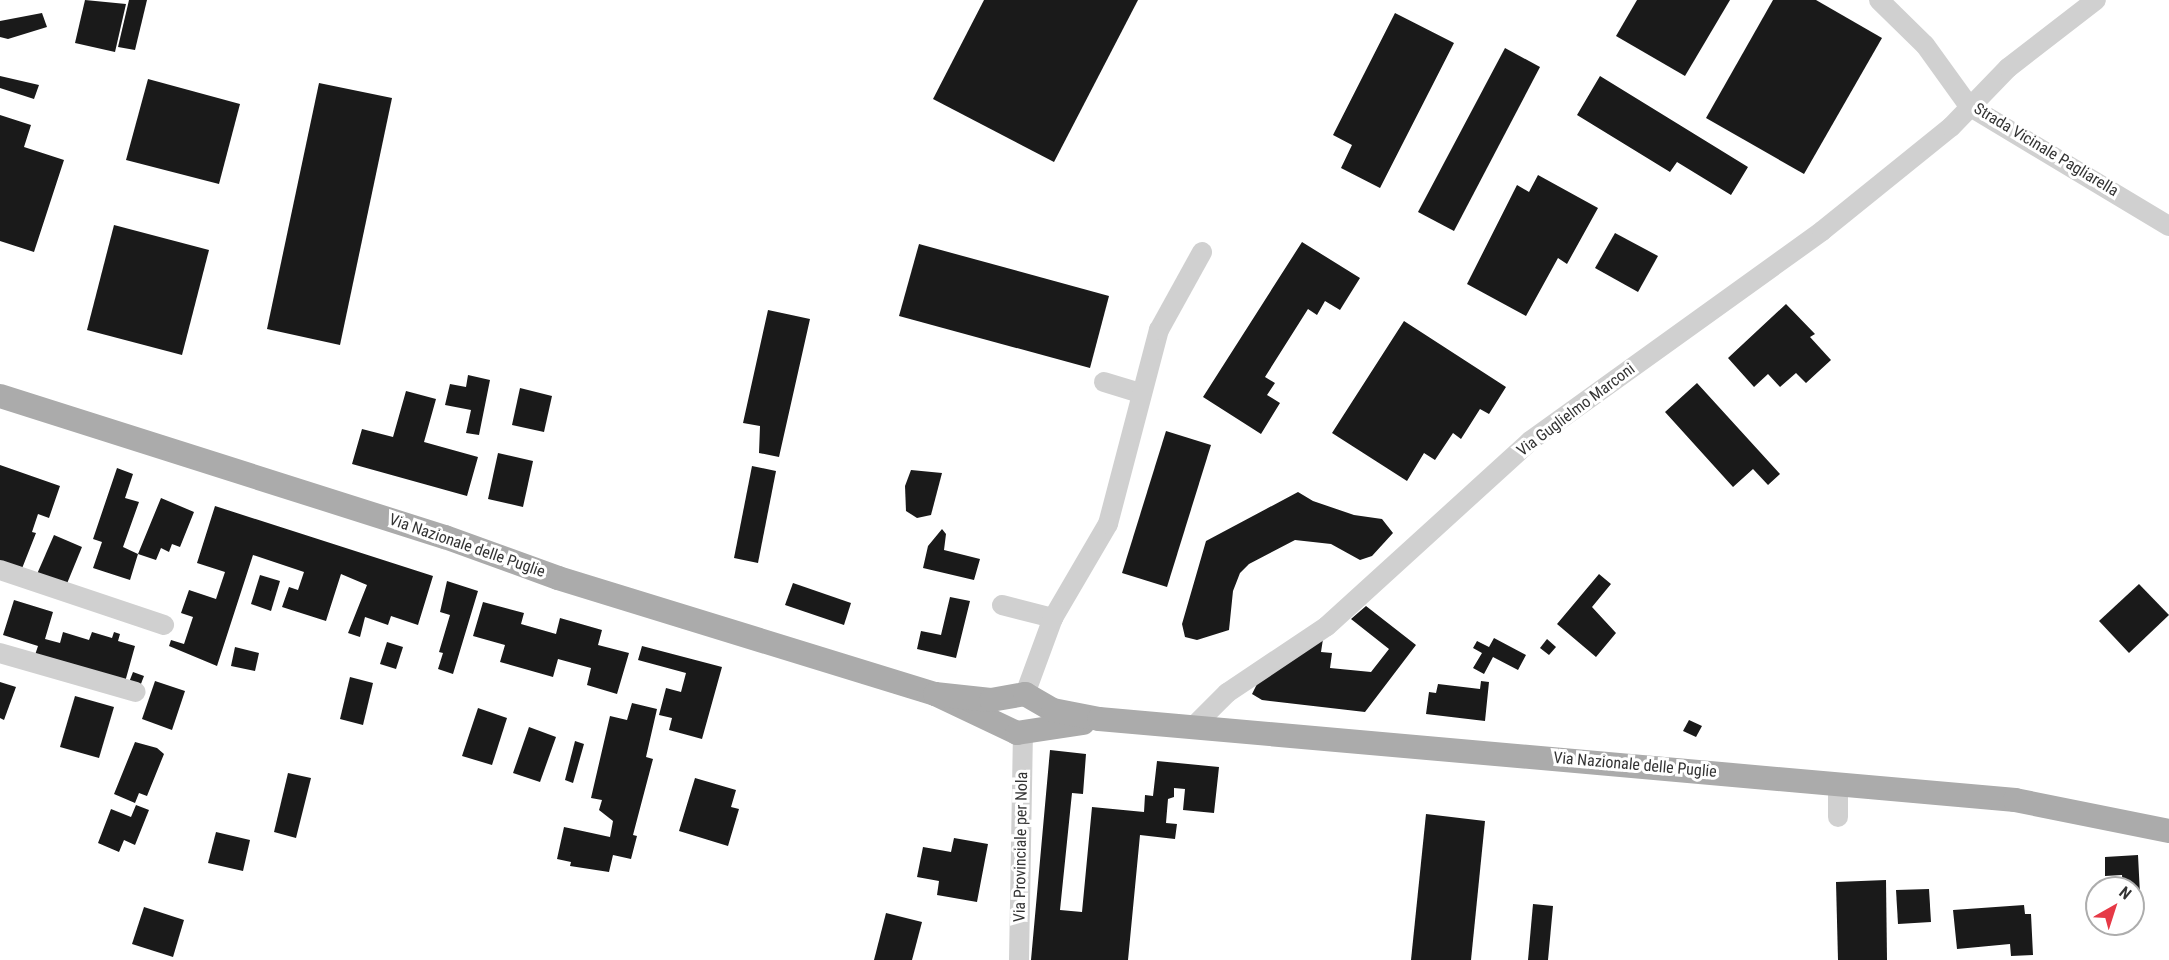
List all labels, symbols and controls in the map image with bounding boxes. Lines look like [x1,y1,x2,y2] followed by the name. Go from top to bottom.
[1970,99,2122,201] street label: Strada Vicinale Pagliarella
[1513,359,1639,461] street label: Via Guglielmo Marconi
[386,510,548,582] street label: Via Nazionale delle Puglie
[1553,748,1717,782] street label: Via Nazionale delle Puglie
[1010,772,1032,922] street label: Via Provinciale per Nola
[2085,876,2145,936] north arrow
[2116,883,2135,904] text: N

